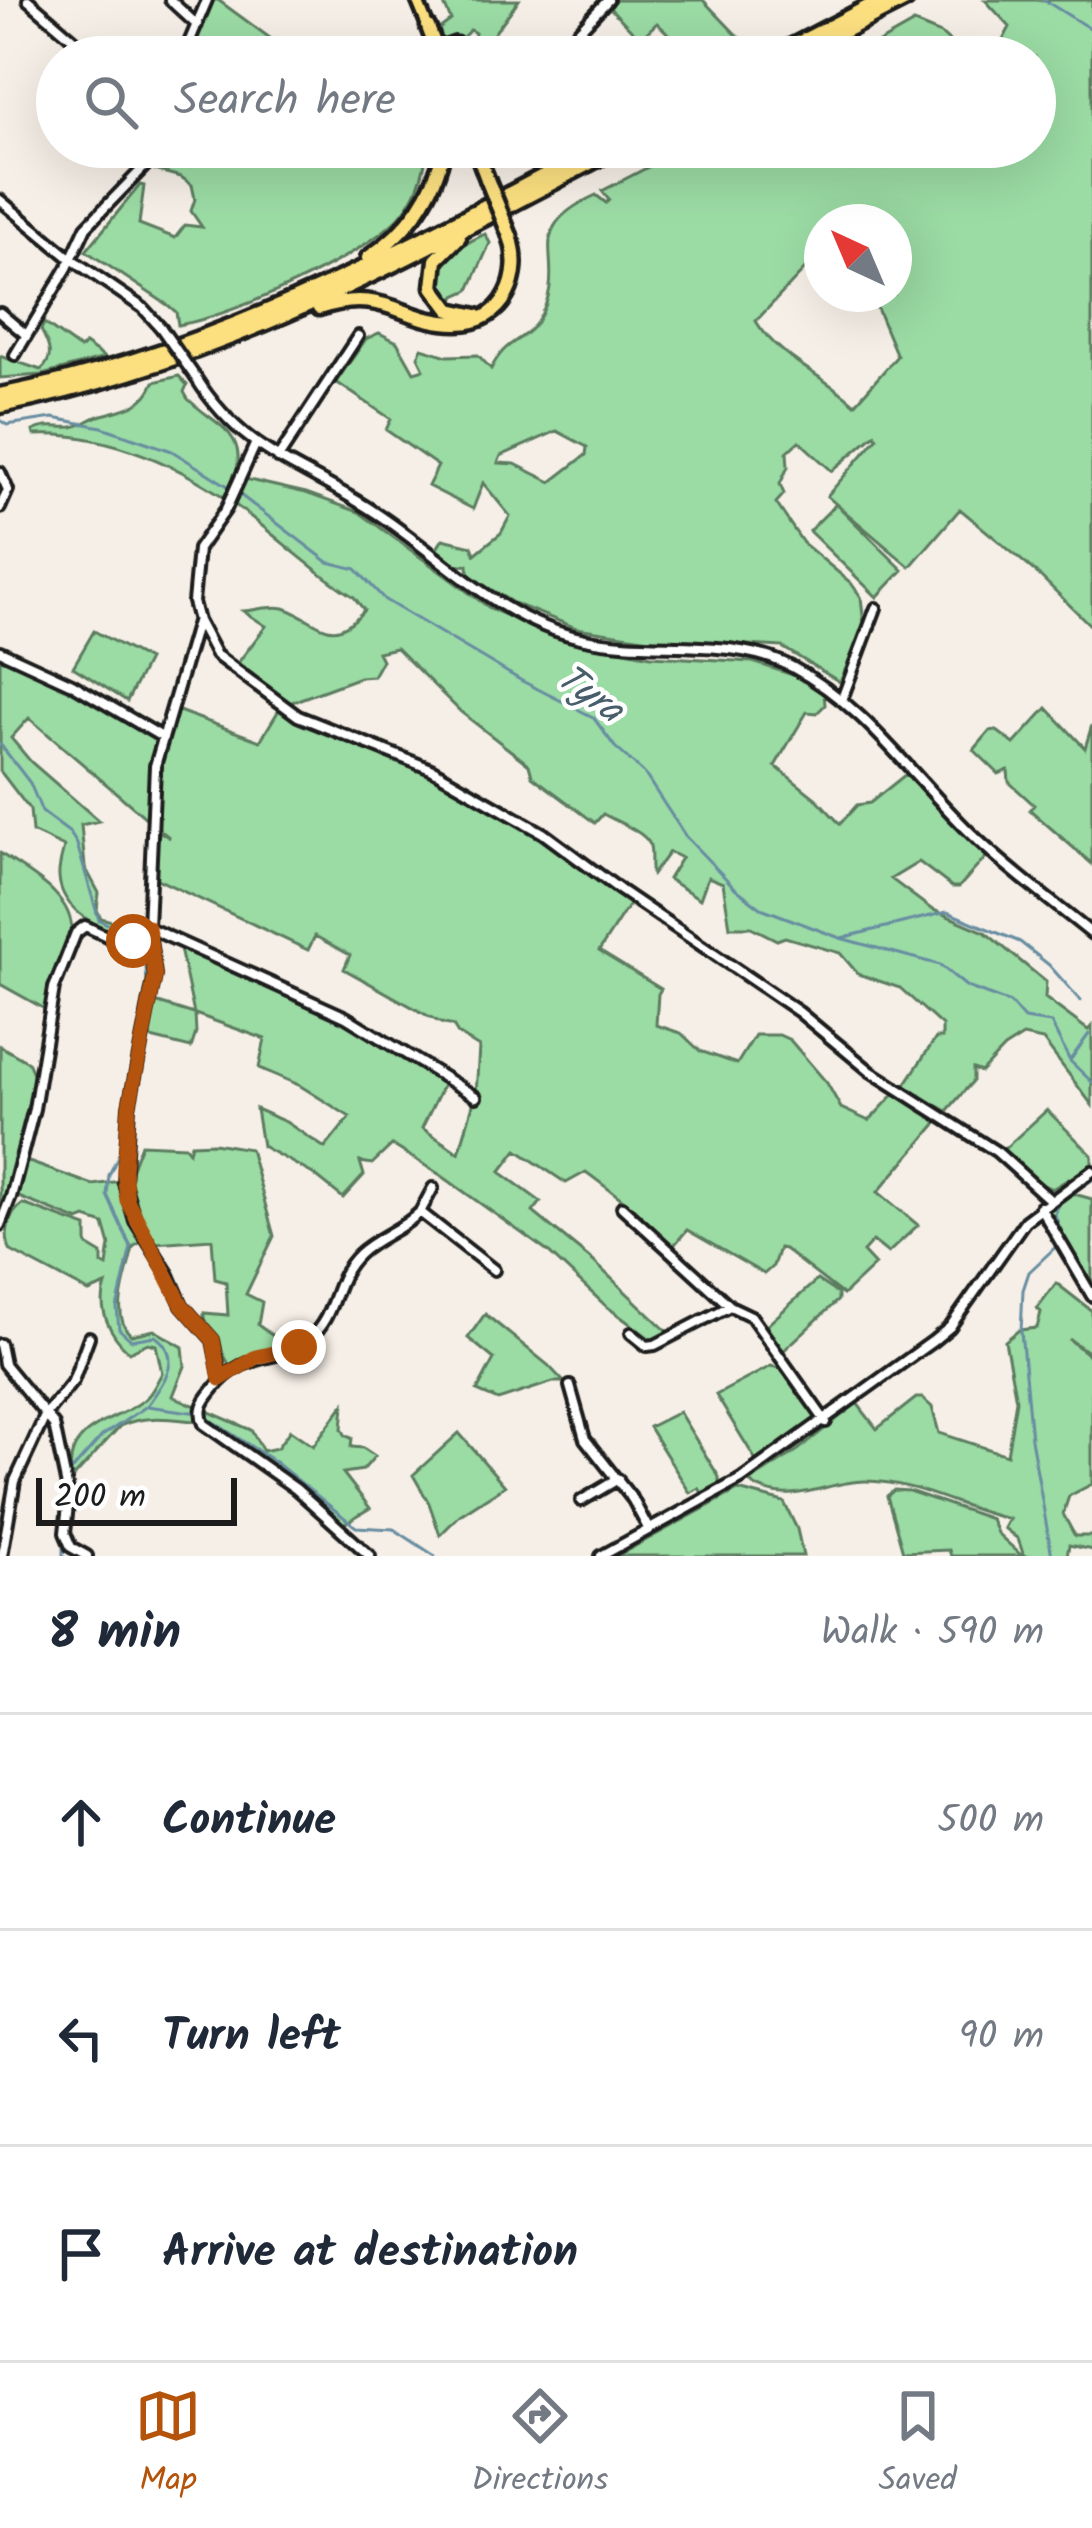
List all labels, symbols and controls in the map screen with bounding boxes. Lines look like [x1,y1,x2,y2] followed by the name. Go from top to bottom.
[36,36,1056,168] search box
[174,66,396,138] text: Search here
[78,69,144,135] icon: search
[804,204,912,312] north arrow
[542,649,638,743] water label: Tyra
[106,914,160,968] route start
[272,1320,326,1374] route end
[36,1472,237,1525] scale bar
[54,1472,146,1525] text: 200 m
[48,1594,181,1675] text: 8 min
[821,1603,1044,1665] text: Walk · 590 m
[162,1786,336,1858] text: Continue
[48,1789,114,1855] icon: ahead
[937,1791,1044,1853] text: 500 m
[162,2002,341,2074] text: Turn left
[48,2005,114,2071] icon: left
[959,2007,1044,2069] text: 90 m
[162,2218,578,2290] text: Arrive at destination
[48,2221,114,2287] icon: arrive
[135,2383,201,2508] tab: Map
[471,2383,608,2508] tab: Directions
[879,2383,957,2508] tab: Saved

